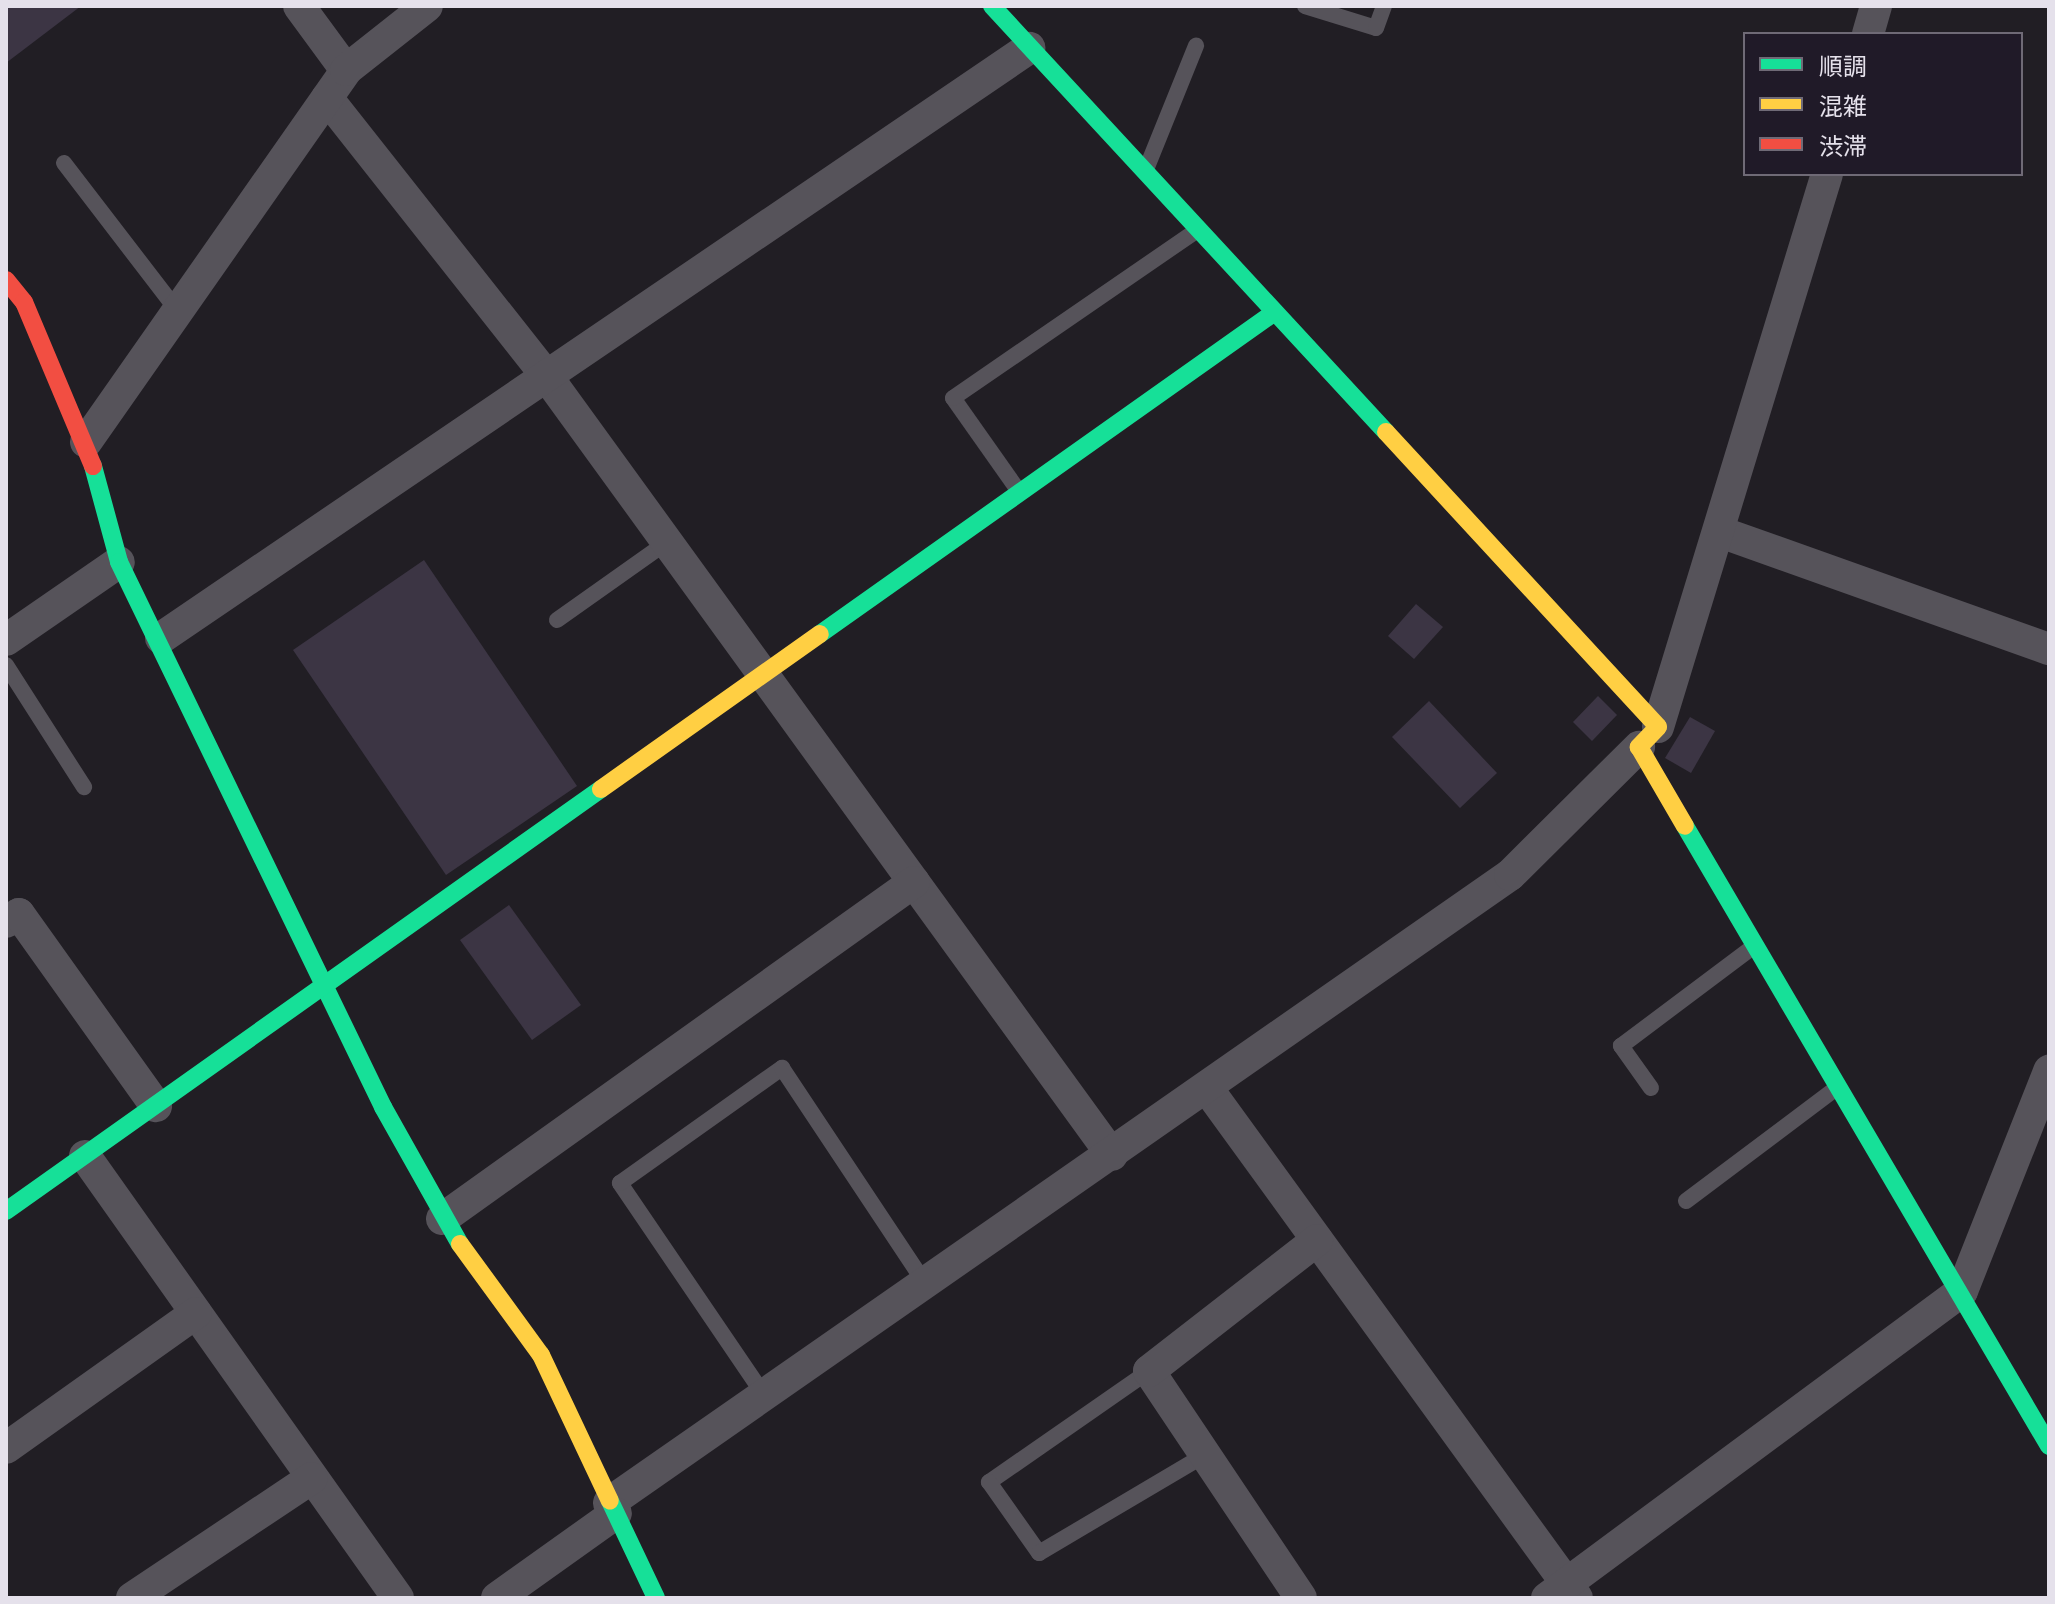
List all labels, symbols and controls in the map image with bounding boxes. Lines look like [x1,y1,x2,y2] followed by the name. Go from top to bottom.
[1743,32,2023,176] legend
[1819,50,1867,82] text: 順調
[1819,90,1867,122] text: 混雑
[1819,130,1867,162] text: 渋滞

